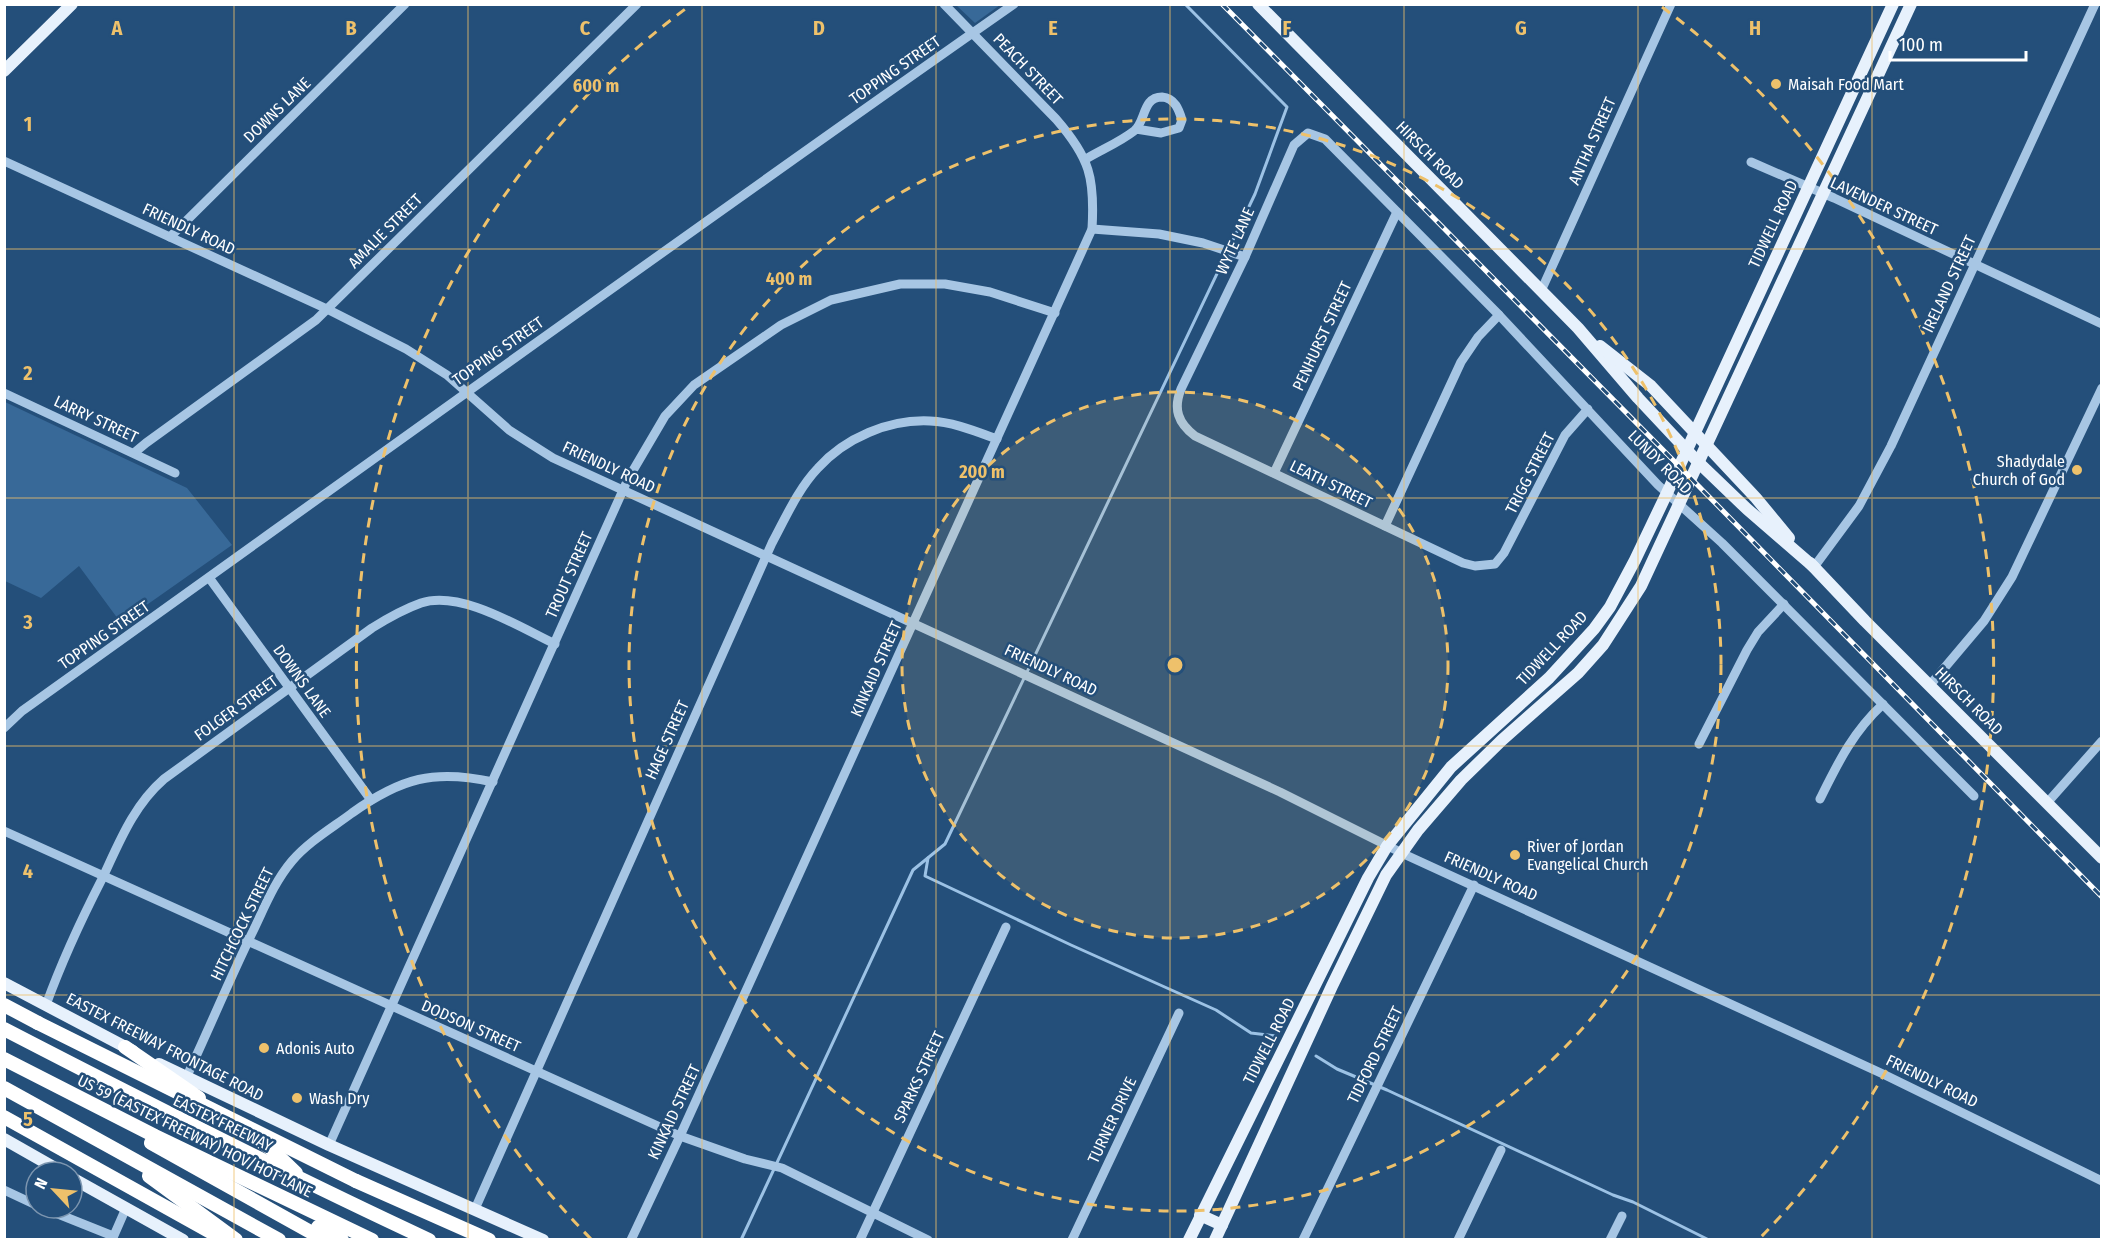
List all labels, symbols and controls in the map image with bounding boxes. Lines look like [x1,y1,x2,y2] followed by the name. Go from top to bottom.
[111,16,124,40] text: A
[345,16,357,40] text: B
[580,16,591,40] text: C
[813,16,825,40] text: D
[1283,16,1292,40] text: F
[1515,16,1527,40] text: G
[1749,16,1761,40] text: H
[1890,24,2026,62] scale bar
[989,29,1067,109] street label: PEACH STREET
[846,31,945,108] street label: TOPPING STREET
[1899,34,1943,56] text: 100 m
[240,73,314,147] street label: DOWNS LANE
[573,75,619,97] text: 600 m
[1788,75,1904,94] place label: Maisah Food Mart
[1769,77,1783,91] marker: Maisah Food Mart
[1564,94,1620,188] street label: ANTHA STREET
[24,112,32,136] text: 1
[1392,117,1468,193] street label: HIRSCH ROAD
[1827,173,1941,239] street label: LAVENDER STREET
[1744,177,1802,271] street label: TIDWELL ROAD
[344,190,426,272] street label: AMALIE STREET
[140,199,238,259] street label: FRIENDLY ROAD
[1212,205,1258,277] street label: WYTE LANE
[1918,232,1980,336] street label: IRELAND STREET
[766,268,812,290] text: 400 m
[1288,278,1356,394] street label: PENHURST STREET
[449,312,548,389] street label: TOPPING STREET
[22,361,33,385] text: 2
[51,391,142,447] street label: LARRY STREET
[1624,426,1696,498] street label: LUNDY ROAD
[1501,429,1559,517] street label: TRIGG STREET
[560,437,658,497] street label: FRIENDLY ROAD
[1973,452,2065,489] place label: Shadydale Church of God
[1287,456,1376,512] street label: LEATH STREET
[958,461,1005,483] text: 200 m
[2070,463,2084,477] marker: Shadydale Church of God
[541,528,597,621] street label: TROUT STREET
[55,596,154,673] street label: TOPPING STREET
[1513,607,1591,689] street label: TIDWELL ROAD
[22,610,33,634] text: 3
[846,618,906,720] street label: KINKAID STREET
[1002,640,1100,700] street label: FRIENDLY ROAD
[269,641,335,721] street label: DOWNS LANE
[1165,655,1185,675] centre of rings
[1931,663,2007,739] street label: HIRSCH ROAD
[191,671,282,745] street label: FOLGER STREET
[641,697,693,782] street label: HAGE STREET
[1527,837,1648,874] place label: River of Jordan Evangelical Church
[1441,847,1541,905] street label: FRIENDLY ROAD
[1508,848,1522,862] marker: River of Jordan Evangelical Church
[23,859,33,883] text: 4
[207,864,278,983] street label: HITCHCOCK STREET
[63,989,267,1105] street label: EASTEX FREEWAY FRONTAGE ROAD
[1239,995,1299,1087] street label: TIDWELL ROAD
[419,996,524,1057] street label: DODSON STREET
[1343,1003,1407,1107] street label: TIDFORD STREET
[890,1028,949,1126] street label: SPARKS STREET
[276,1039,355,1058] place label: Adonis Auto
[257,1041,271,1055] marker: Adonis Auto
[1883,1051,1981,1111] street label: FRIENDLY ROAD
[644,1061,705,1163] street label: KINKAID STREET
[74,1071,316,1201] street label: US 59 (EASTEX FREEWAY) HOV/HOT LANE
[1084,1074,1140,1166] street label: TURNER DRIVE
[309,1089,370,1108] place label: Wash Dry
[170,1091,276,1155] street label: EASTEX FREEWAY
[290,1091,304,1105] marker: Wash Dry
[23,1107,33,1131] text: 5
[24,1160,84,1220] north arrow
[30,1175,52,1192] text: N

